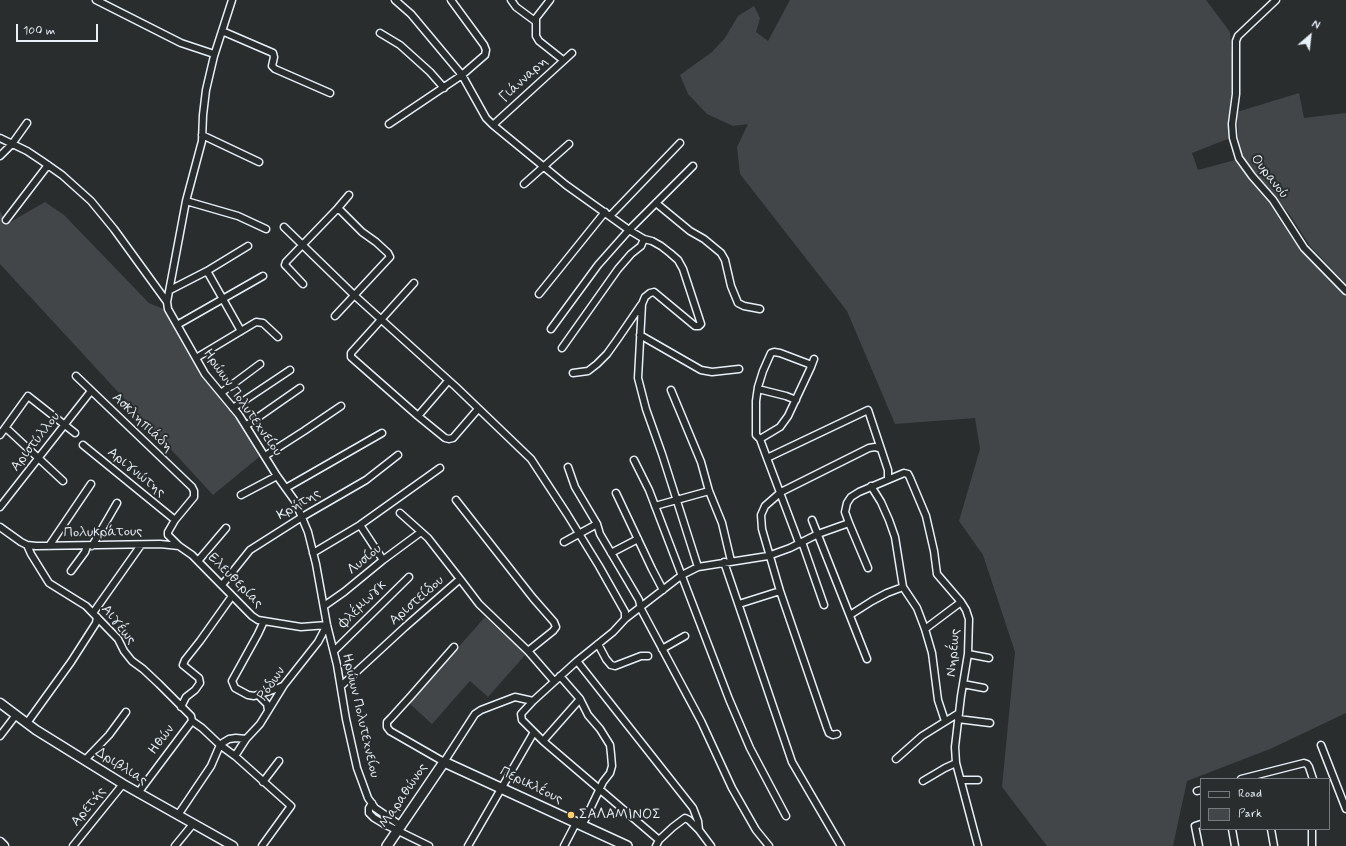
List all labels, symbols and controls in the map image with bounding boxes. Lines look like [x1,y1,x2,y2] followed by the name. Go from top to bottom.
[18,16,100,42] scale bar
[1290,16,1330,56] north arrow
[1309,18,1322,33] text: N
[23,23,55,39] text: 100 m
[496,53,552,107] street label: Γιάνναρη
[1246,151,1292,203] street label: Ουρανού
[199,346,285,460] street label: Ηρώων Πολυτεχνείου
[108,390,176,456] street label: Ασκληπιάδη
[8,409,64,475] street label: Αριστύλλου
[104,445,168,501] street label: Αριγνώτης
[274,485,324,525] street label: Κρήτης
[64,524,142,542] street label: Πολυκράτους
[344,541,386,579] street label: Λυσίου
[204,550,266,612] street label: Ελευθερίας
[386,573,448,629] street label: Αριστείδου
[336,578,390,632] street label: Φλέμινγκ
[97,602,139,648] street label: Αιγέως
[944,628,964,678] street label: Νηρέως
[338,652,382,780] street label: Ηρώων Πολυτεχνείου
[255,664,289,704] street label: Ρόδων
[145,722,179,758] street label: Ηθών
[92,744,150,790] street label: Δριβλιας
[376,760,432,832] street label: Μαραθώνος
[497,764,565,808] street label: Περικλέους
[1200,778,1330,830] legend
[68,784,110,830] street label: Αρετής
[1238,786,1262,802] text: Road
[1238,806,1262,822] text: Park
[579,807,661,823] place label: ΣΑΛΑΜΙΝΟΣ
[566,810,576,820] marker: ΣΑΛΑΜΙΝΟΣ

